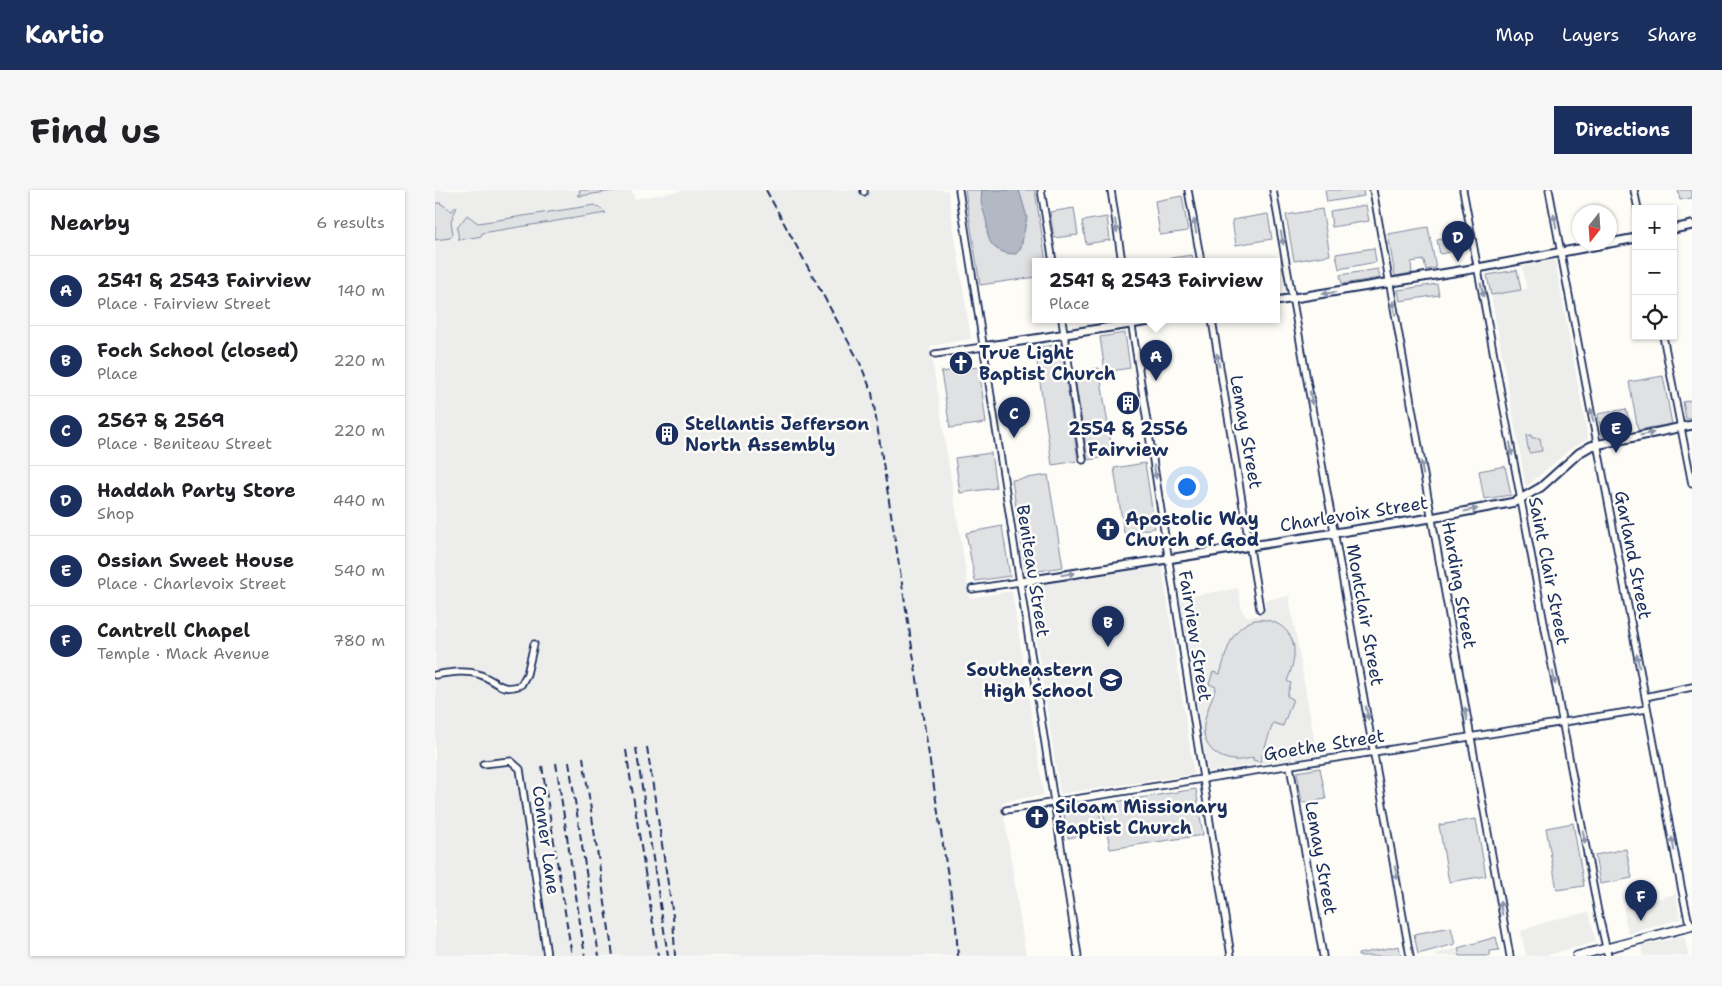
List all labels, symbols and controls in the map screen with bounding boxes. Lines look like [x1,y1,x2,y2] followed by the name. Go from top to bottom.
[25,19,104,51] text: Kartio
[1496,23,1534,47] text: Map
[1562,23,1619,47] text: Layers
[1647,23,1697,47] text: Share
[1554,106,1692,154] button: Directions
[30,107,161,154] text: Find us
[1572,205,1617,250] north arrow
[1632,205,1677,340] map controls
[1632,205,1677,250] button: +
[50,209,130,237] text: Nearby
[316,212,385,233] text: 6 results
[1551,213,1559,229] one-way arrow
[1113,218,1121,234] one-way arrow
[1190,218,1198,234] one-way arrow
[1442,221,1474,262] pin: D
[1278,230,1286,246] one-way arrow
[1632,250,1677,295] button: −
[1032,258,1280,323] popup
[97,268,311,293] text: 2541 & 2543 Fairview
[1049,268,1263,293] text: 2541 & 2543 Fairview
[60,280,72,301] text: A
[338,280,385,301] text: 140 m
[1478,282,1486,298] one-way arrow
[1321,289,1337,297] one-way arrow
[97,293,271,314] text: Place · Fairview Street
[1049,293,1090,314] text: Place
[1632,295,1677,340] button: locate
[1389,299,1397,315] one-way arrow
[97,338,299,363] text: Foch School (closed)
[1140,340,1172,381] pin: A
[979,341,1116,386] place label: True Light Baptist Church
[61,350,71,371] text: B
[333,350,385,371] text: 220 m
[948,350,974,376] church icon: True Light Baptist Church
[1214,352,1222,368] one-way arrow
[97,363,138,384] text: Place
[1224,373,1268,491] street label: Lemay Street
[1115,390,1141,416] building icon: 2554 & 2556 Fairview
[1307,390,1315,406] one-way arrow
[998,397,1030,438] pin: C
[1588,407,1596,423] one-way arrow
[97,408,225,433] text: 2567 & 2569
[685,412,869,457] place label: Stellantis Jefferson North Assembly
[1600,412,1632,453] pin: E
[1068,417,1188,462] place label: 2554 & 2556 Fairview
[61,420,71,441] text: C
[333,420,385,441] text: 220 m
[654,421,680,447] building icon: Stellantis Jefferson North Assembly
[1640,429,1656,437] one-way arrow
[97,433,272,454] text: Place · Beniteau Street
[1507,442,1515,458] one-way arrow
[1418,459,1426,475] one-way arrow
[1151,464,1159,480] one-way arrow
[1174,474,1200,500] your location
[97,478,296,503] text: Haddah Party Store
[1609,489,1657,622] street label: Garland Street
[60,490,72,511] text: D
[333,490,385,511] text: 440 m
[1278,490,1430,538] street label: Charlevoix Street
[1523,495,1575,647] street label: Saint Clair Street
[97,503,134,524] text: Shop
[1011,503,1055,639] street label: Beniteau Street
[1463,506,1478,514] one-way arrow
[1125,507,1259,552] place label: Apostolic Way Church of God
[1095,516,1121,542] church icon: Apostolic Way Church of God
[1436,520,1482,651] street label: Harding Street
[1341,542,1389,688] street label: Montclair Street
[97,548,294,573] text: Ossian Sweet House
[61,560,71,581] text: E
[334,560,385,581] text: 540 m
[1173,569,1217,703] street label: Fairview Street
[1061,570,1077,578] one-way arrow
[97,573,286,594] text: Place · Charlevoix Street
[1092,606,1124,647] pin: B
[97,618,250,643] text: Cantrell Chapel
[61,630,71,651] text: F
[333,630,385,651] text: 780 m
[97,643,270,664] text: Temple · Mack Avenue
[1633,652,1641,668] one-way arrow
[966,658,1093,703] place label: Southeastern High School
[1098,667,1124,693] school or university icon: Southeastern High School
[1551,670,1559,686] one-way arrow
[1364,705,1372,721] one-way arrow
[1462,705,1470,721] one-way arrow
[1262,724,1386,766] street label: Goethe Street
[526,784,566,896] street label: Conner Lane
[1055,795,1228,840] place label: Siloam Missionary Baptist Church
[1299,799,1343,917] street label: Lemay Street
[1024,804,1050,830] church icon: Siloam Missionary Baptist Church
[1580,830,1588,845] one-way arrow
[1668,836,1676,852] one-way arrow
[1392,865,1400,881] one-way arrow
[1625,880,1657,921] pin: F
[1497,900,1505,916] one-way arrow

